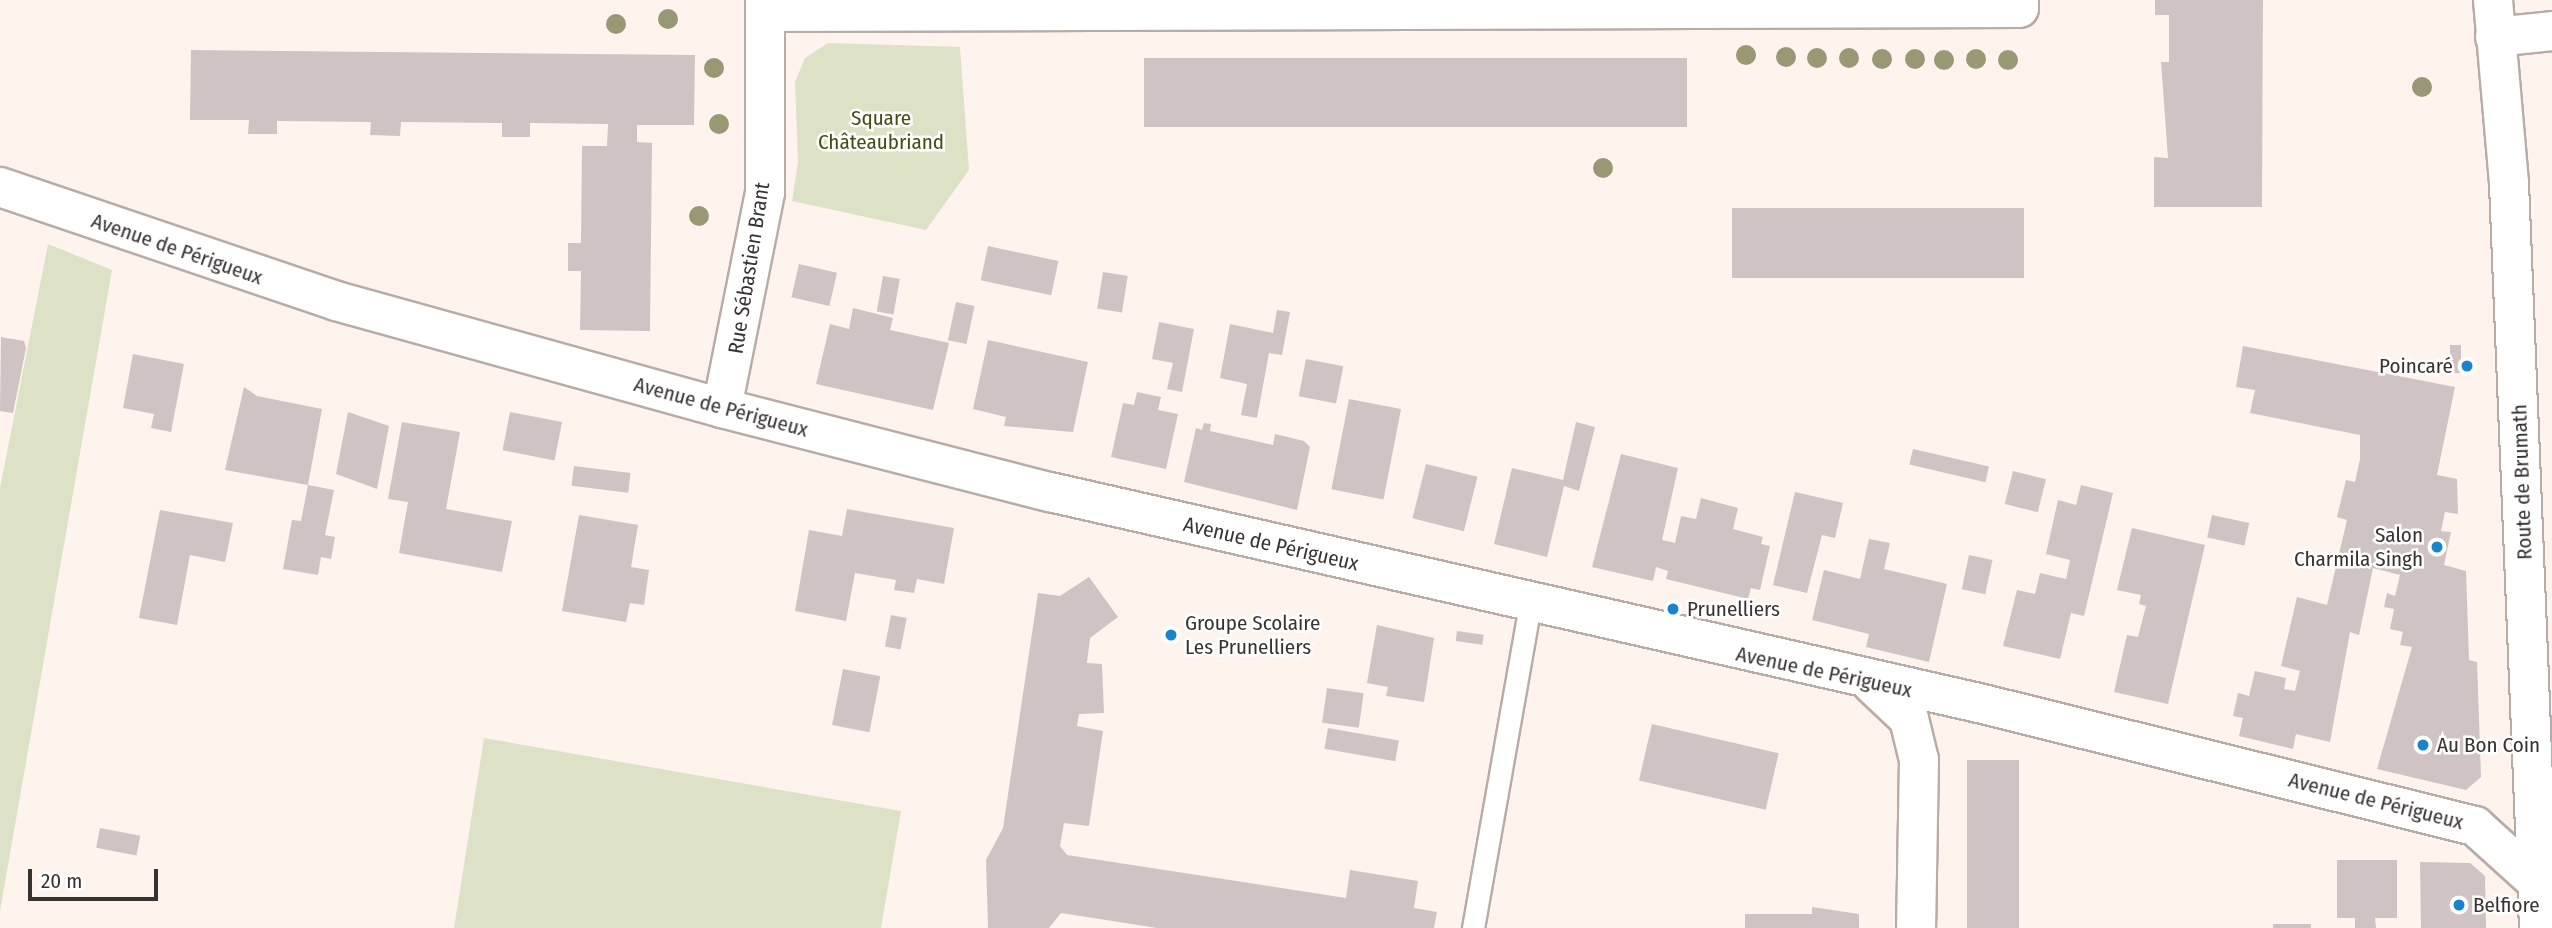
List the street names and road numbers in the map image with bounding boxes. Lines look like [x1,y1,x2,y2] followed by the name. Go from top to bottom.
[723,180,775,356] street label: Rue Sébastien Brant
[88,208,266,290] street label: Avenue de Périgueux
[631,372,811,442] street label: Avenue de Périgueux
[2507,404,2537,560] street label: Route de Brumath
[1181,512,1361,576] street label: Avenue de Périgueux
[1734,641,1914,703] street label: Avenue de Périgueux
[2286,767,2466,835] street label: Avenue de Périgueux

